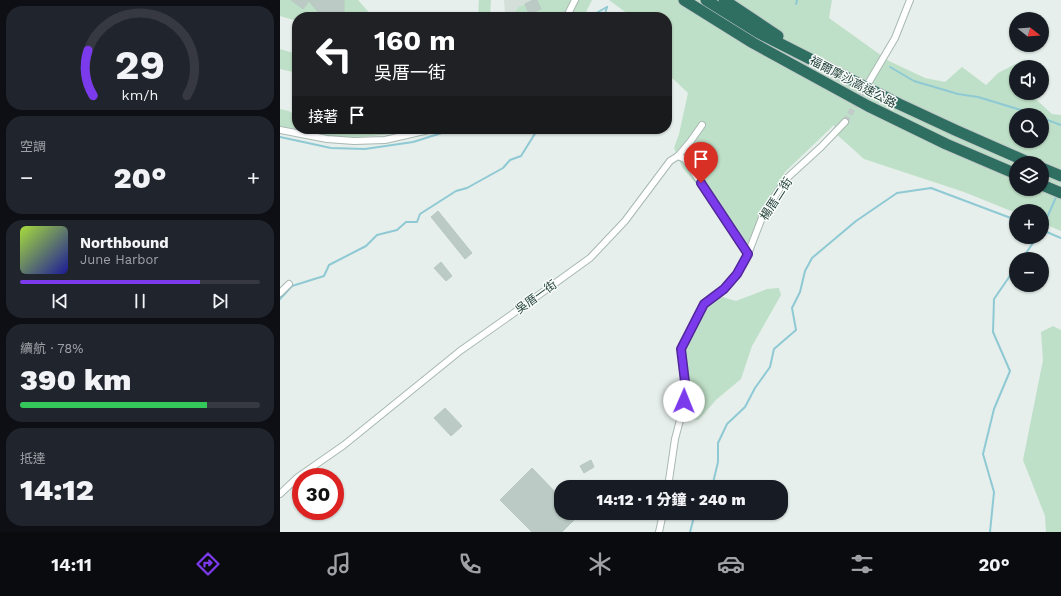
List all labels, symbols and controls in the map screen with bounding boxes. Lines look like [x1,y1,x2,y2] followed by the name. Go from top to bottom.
[1009,12,1049,52] north arrow
[1009,12,1049,292] map controls
[374,24,456,57] text: 160 m
[308,28,360,80] icon: left
[115,40,165,89] text: 29
[807,53,899,111] street label: 福爾摩沙高速公路
[1009,60,1049,100] button: sound
[374,62,446,83] text: 吳厝一街
[122,87,158,103] text: km/h
[346,104,368,126] icon: arrive
[308,108,338,126] text: 接著
[1009,108,1049,148] button: search
[20,139,46,154] text: 空調
[684,142,718,183] pin
[690,148,712,170] icon: arrive
[1009,156,1049,196] button: layers
[114,160,166,195] text: 20°
[20,165,33,190] text: −
[247,165,260,190] text: +
[757,175,795,223] street label: 楊厝二街
[1009,204,1049,244] button: +
[80,234,169,252] text: Northbound
[80,252,159,267] text: June Harbor
[1009,252,1049,292] button: −
[512,277,560,317] street label: 吳厝一街
[49,290,71,312] icon: previous
[129,290,151,312] icon: pause
[209,290,231,312] icon: next
[20,341,83,356] text: 續航 · 78%
[20,362,131,397] text: 390 km
[663,380,705,422] position arrow
[20,451,46,466] text: 抵達
[292,468,344,520] speed limit sign: 30
[20,472,94,507] text: 14:12
[597,491,745,509] text: 14:12 · 1 分鐘 · 240 m
[194,550,222,578] icon: directions
[325,550,353,578] icon: music
[456,550,484,578] icon: phone
[586,550,614,578] icon: climate
[717,550,745,578] icon: car
[848,550,876,578] icon: filters
[51,554,92,575] text: 14:11
[978,554,1010,575] text: 20°

